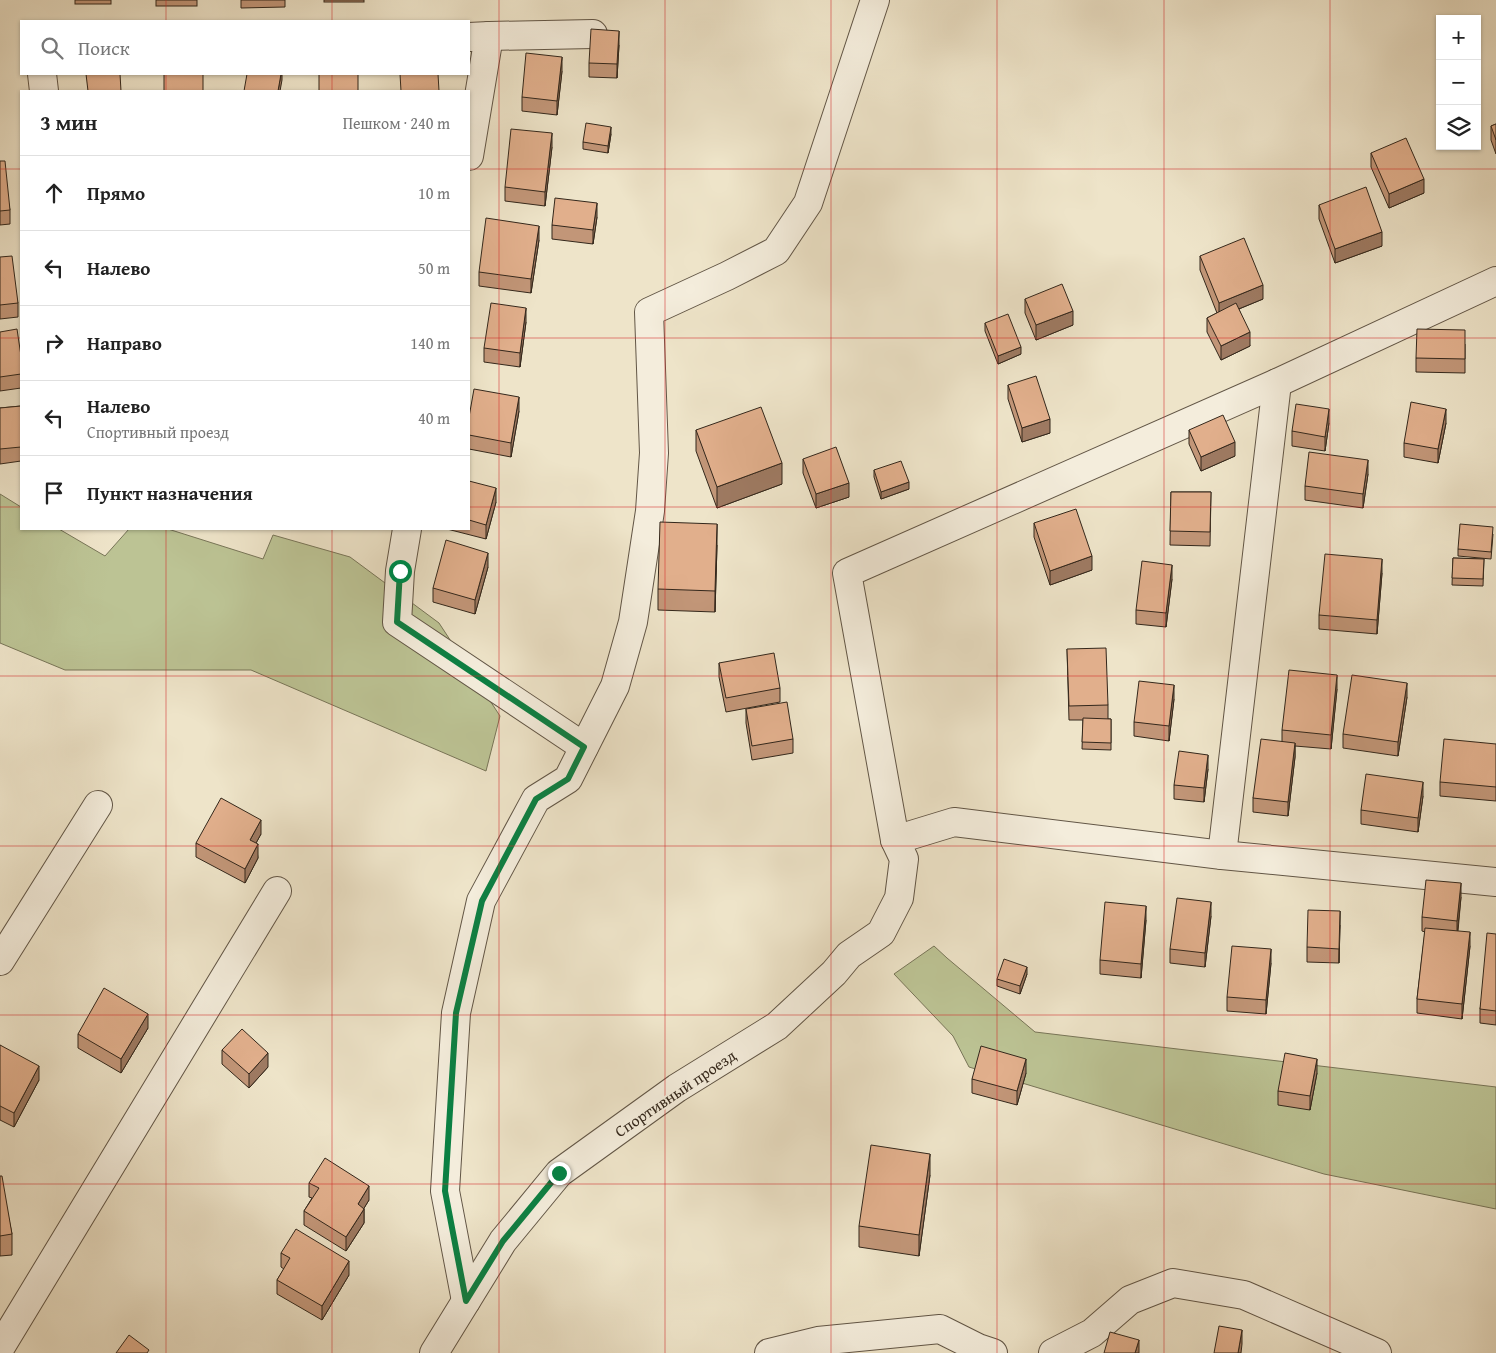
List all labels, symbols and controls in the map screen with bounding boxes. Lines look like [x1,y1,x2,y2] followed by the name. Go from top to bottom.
[1436,15,1481,150] map controls
[1436,15,1481,60] button: +
[20,20,470,75] search box
[38,34,66,62] icon: search
[78,34,130,62] text: Поиск
[1436,60,1481,105] button: −
[1436,105,1481,150] button: layers
[40,107,97,138] text: 3 мин
[343,111,450,135] text: Пешком · 240 m
[40,179,68,207] icon: ahead
[87,179,145,207] text: Прямо
[418,181,450,205] text: 10 m
[40,254,68,282] icon: left
[87,254,150,282] text: Налево
[418,256,450,280] text: 50 m
[40,329,68,357] icon: right
[87,329,162,357] text: Направо
[410,331,450,355] text: 140 m
[87,392,150,420] text: Налево
[40,404,68,432] icon: left
[418,406,450,430] text: 40 m
[87,420,229,444] text: Спортивный проезд
[40,479,68,507] icon: arrive
[87,479,253,507] text: Пункт назначения
[389,560,412,583] route start
[609,1043,741,1143] street label: Спортивный проезд
[548,1162,571,1185] route end

